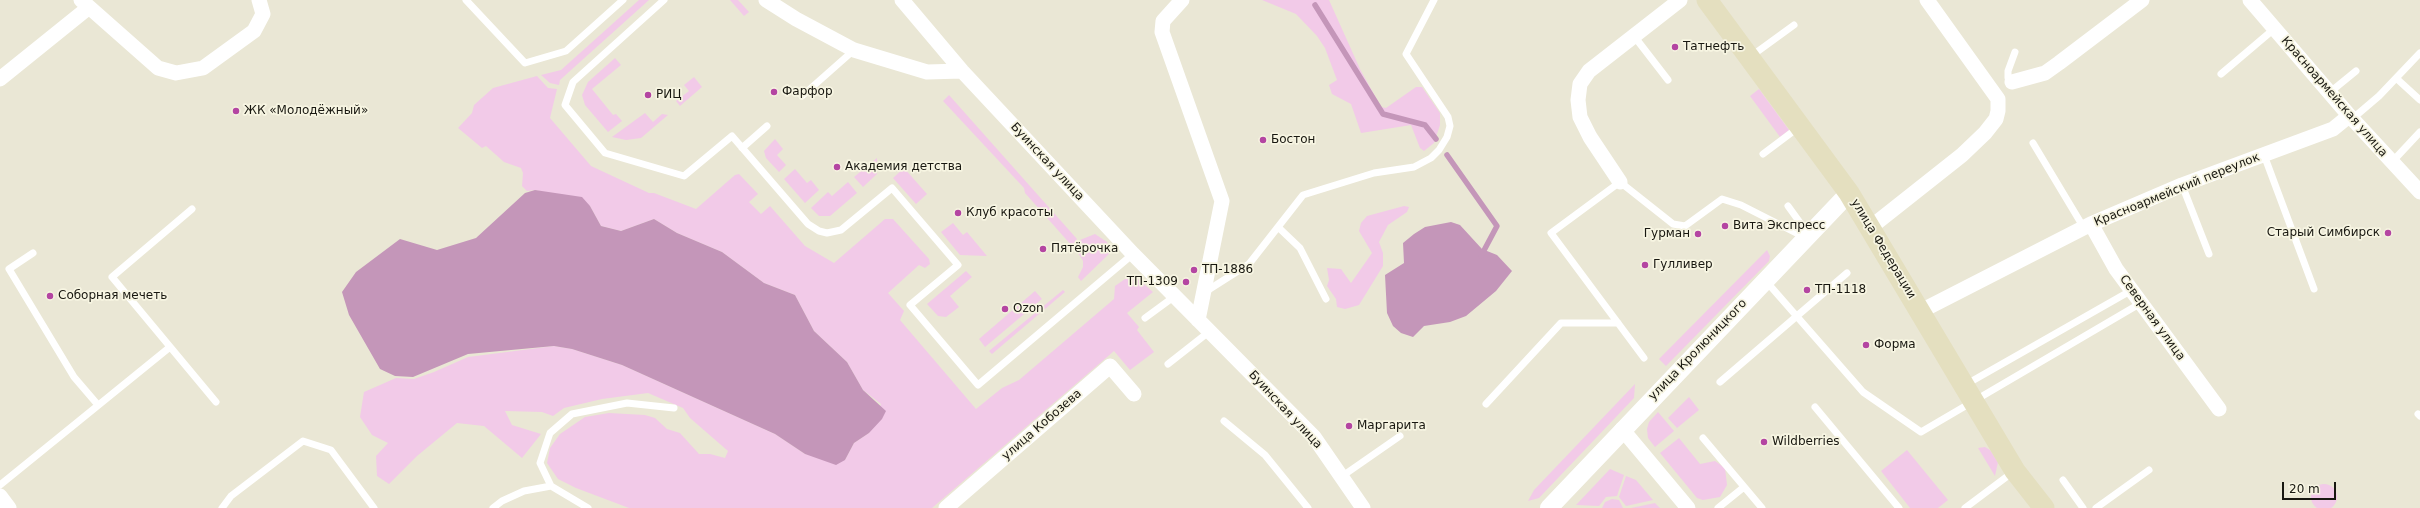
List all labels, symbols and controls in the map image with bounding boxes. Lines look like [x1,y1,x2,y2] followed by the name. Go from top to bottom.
[2278,34,2390,160] street label: Красноармейская улица
[1683,40,1744,54] place label: Татнефть
[1670,42,1680,52] marker: Татнефть
[782,85,833,99] place label: Фарфор
[769,87,779,97] marker: Фарфор
[656,88,682,102] place label: РИЦ
[643,90,653,100] marker: РИЦ
[244,104,368,118] place label: ЖК «Молодёжный»
[231,106,241,116] marker: ЖК «Молодёжный»
[1007,120,1087,204] street label: Буинская улица
[1271,133,1315,147] place label: Бостон
[1258,135,1268,145] marker: Бостон
[2092,150,2262,230] street label: Красноармейский переулок
[845,160,962,174] place label: Академия детства
[832,162,842,172] marker: Академия детства
[1847,196,1919,302] street label: улица Федерации
[966,206,1053,220] place label: Клуб красоты
[953,208,963,218] marker: Клуб красоты
[1733,219,1825,233] place label: Вита Экспресс
[1720,221,1730,231] marker: Вита Экспресс
[2267,226,2380,240] place label: Старый Симбирск
[1644,227,1690,241] place label: Гурман
[2383,228,2393,238] marker: Старый Симбирск
[1693,229,1703,239] marker: Гурман
[1051,242,1118,256] place label: Пятёрочка
[1038,244,1048,254] marker: Пятёрочка
[1653,258,1713,272] place label: Гулливер
[1640,260,1650,270] marker: Гулливер
[1202,263,1253,277] place label: ТП-1886
[1189,265,1199,275] marker: ТП-1886
[2116,272,2188,364] street label: Северная улица
[1127,275,1178,289] place label: ТП-1309
[1181,277,1191,287] marker: ТП-1309
[1815,283,1866,297] place label: ТП-1118
[1802,285,1812,295] marker: ТП-1118
[58,289,167,303] place label: Соборная мечеть
[45,291,55,301] marker: Соборная мечеть
[1646,296,1750,404] street label: улица Кролюницкого
[1013,302,1044,316] place label: Ozon
[1000,304,1010,314] marker: Ozon
[1874,338,1916,352] place label: Форма
[1861,340,1871,350] marker: Форма
[1245,368,1325,452] street label: Буинская улица
[999,387,1085,463] street label: улица Кобозева
[1357,419,1426,433] place label: Маргарита
[1344,421,1354,431] marker: Маргарита
[1772,435,1840,449] place label: Wildberries
[1759,437,1769,447] marker: Wildberries
[2284,474,2338,500] scale bar
[2289,482,2320,496] text: 20 m

